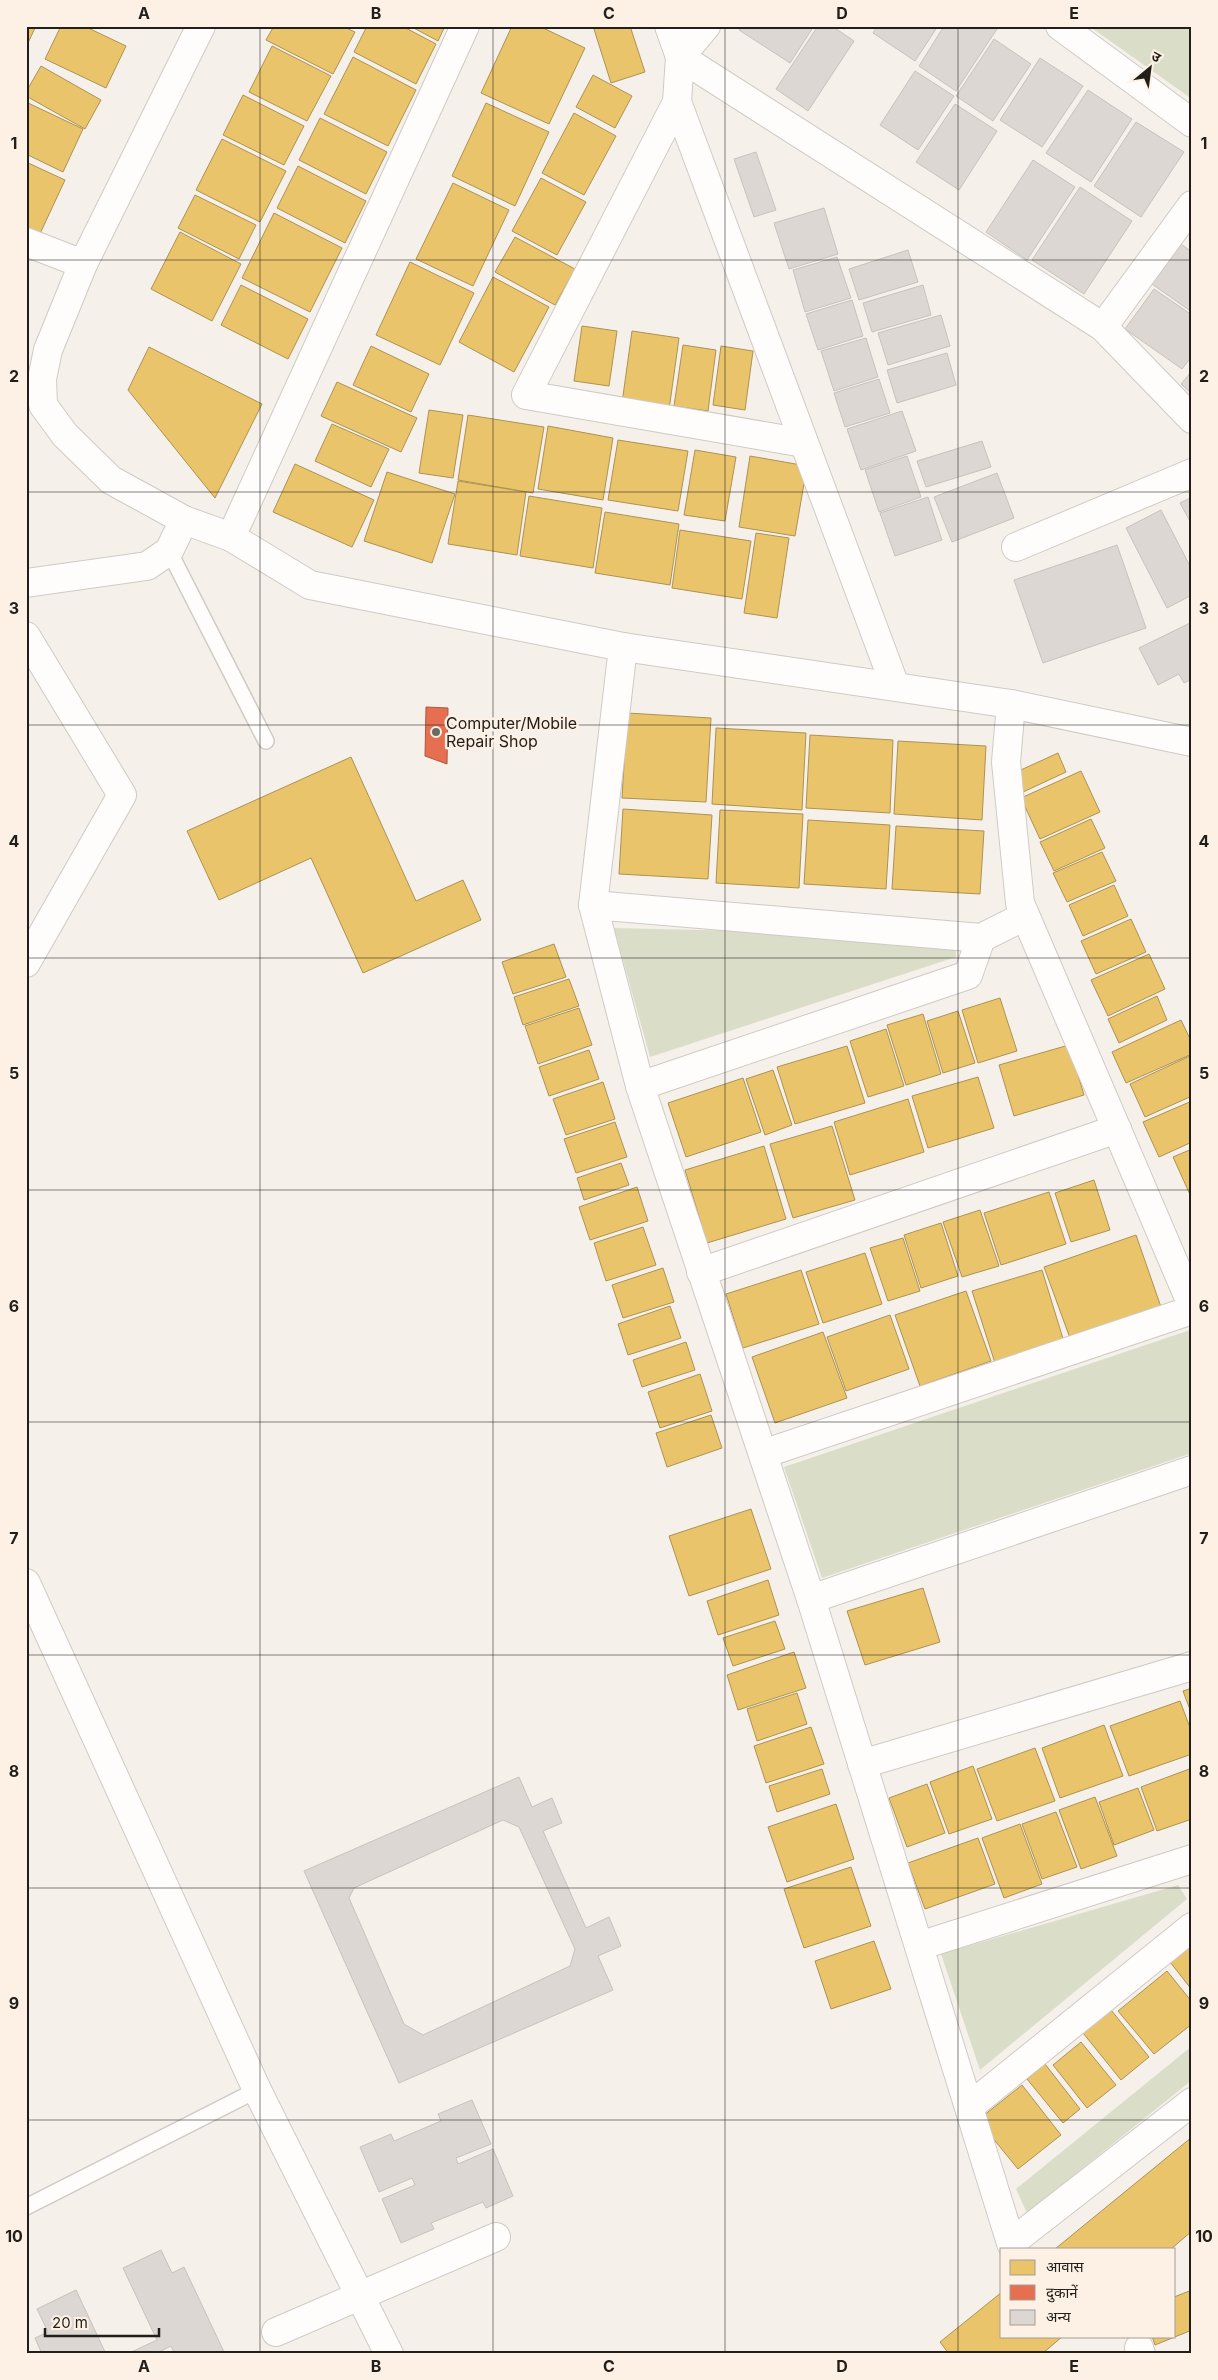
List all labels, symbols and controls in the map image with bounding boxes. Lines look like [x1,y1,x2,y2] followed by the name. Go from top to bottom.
[138,3,150,23] text: A
[371,3,381,23] text: B
[603,3,615,23] text: C
[836,3,848,23] text: D
[1069,3,1079,23] text: E
[1126,42,1176,92] north arrow
[1149,47,1165,66] text: उ
[11,133,17,153] text: 1
[1201,133,1207,153] text: 1
[9,366,19,386] text: 2
[1199,366,1209,386] text: 2
[9,598,19,618] text: 3
[1199,598,1209,618] text: 3
[446,713,577,751] place label: Computer/Mobile Repair Shop
[430,726,442,738] marker: Computer/Mobile Repair Shop
[9,831,20,851] text: 4
[1199,831,1210,851] text: 4
[9,1063,19,1083] text: 5
[1199,1063,1209,1083] text: 5
[9,1296,19,1316] text: 6
[1199,1296,1209,1316] text: 6
[9,1528,19,1548] text: 7
[1199,1528,1209,1548] text: 7
[9,1761,19,1781] text: 8
[1199,1761,1209,1781] text: 8
[9,1993,19,2013] text: 9
[1199,1993,1209,2013] text: 9
[5,2226,23,2246] text: 10
[1195,2226,1213,2246] text: 10
[1000,2248,1176,2338] legend
[1046,2257,1085,2276] text: आवास
[1046,2283,1078,2303] text: दुकानें
[45,2305,159,2337] scale bar
[1046,2307,1071,2326] text: अन्य
[52,2313,88,2332] text: 20 m
[138,2356,150,2376] text: A
[371,2356,381,2376] text: B
[603,2356,615,2376] text: C
[836,2356,848,2376] text: D
[1069,2356,1079,2376] text: E

